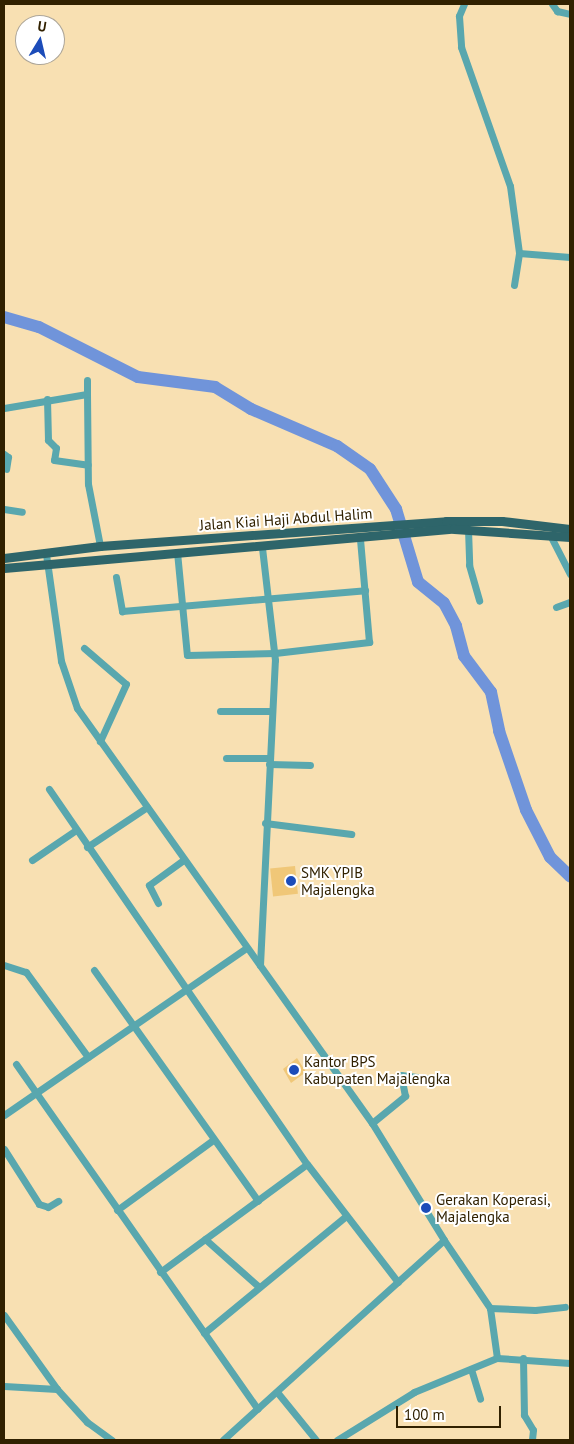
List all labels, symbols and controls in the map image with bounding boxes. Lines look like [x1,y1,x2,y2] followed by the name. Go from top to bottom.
[15,15,65,65] north arrow
[36,17,48,36] text: U
[199,504,373,534] street label: Jalan Kiai Haji Abdul Halim
[301,863,375,898] place label: SMK YPIB Majalengka
[285,875,297,887] marker: SMK YPIB Majalengka
[304,1052,450,1087] place label: Kantor BPS Kabupaten Majalengka
[288,1064,300,1076] marker: Kantor BPS Kabupaten Majalengka
[436,1190,551,1225] place label: Gerakan Koperasi, Majalengka
[420,1202,432,1214] marker: Gerakan Koperasi, Majalengka
[399,1396,504,1428] scale bar
[404,1405,445,1424] text: 100 m

